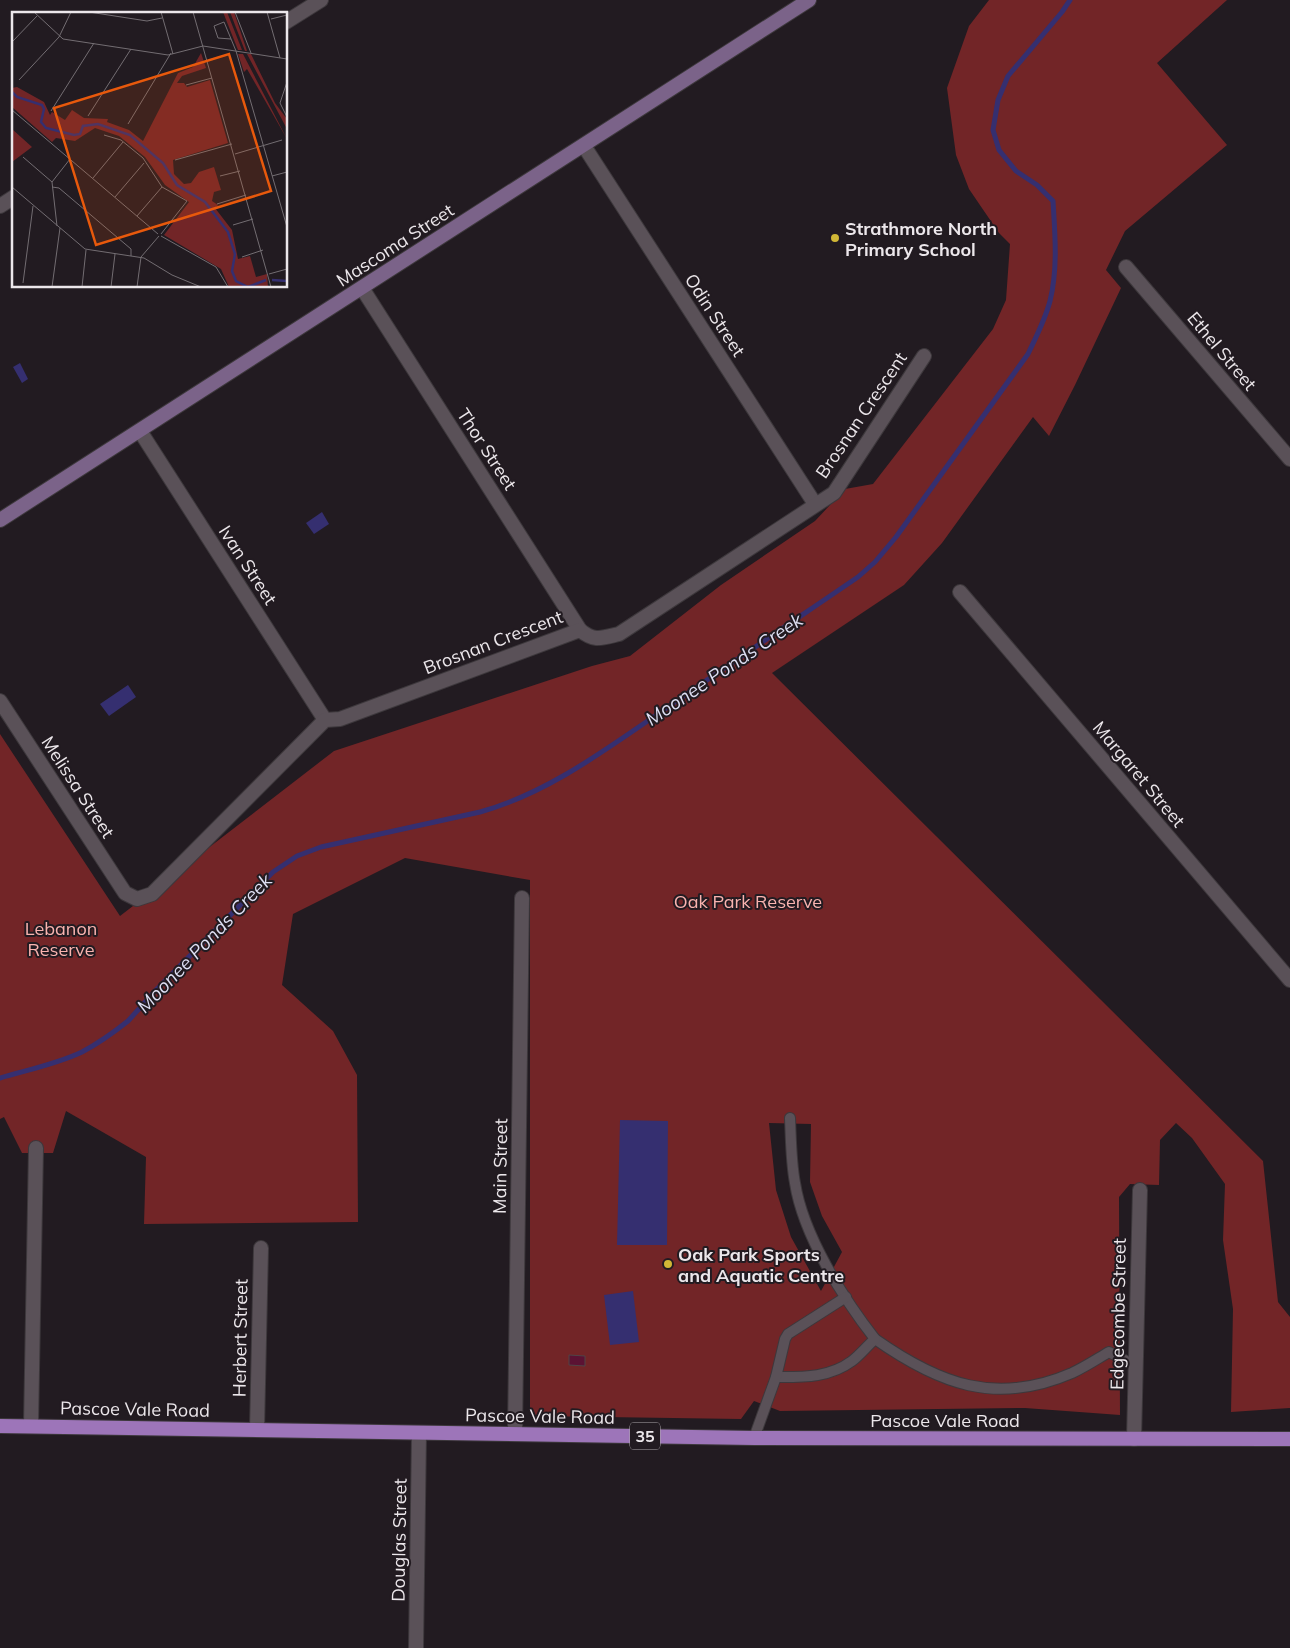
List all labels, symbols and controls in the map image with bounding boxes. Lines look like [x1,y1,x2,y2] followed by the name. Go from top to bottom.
[12,12,288,288] inset map
[332,199,458,291] street label: Mascoma Street
[845,217,997,261] place label: Strathmore North Primary School
[829,232,841,244] marker: Strathmore North Primary School
[680,269,750,361] street label: Odin Street
[1182,307,1262,395] street label: Ethel Street
[810,348,912,482] street label: Brosnan Crescent
[452,404,522,494] street label: Thor Street
[214,521,282,609] street label: Ivan Street
[420,605,566,679] street label: Brosnan Crescent
[641,607,808,731] water label: Moonee Ponds Creek
[1088,716,1190,832] street label: Margaret Street
[37,732,119,842] street label: Melissa Street
[131,867,278,1018] water label: Moonee Ponds Creek
[674,890,822,913] park label: Oak Park Reserve
[25,917,97,961] park label: Lebanon Reserve
[488,1118,512,1214] street label: Main Street
[1105,1238,1131,1390] street label: Edgecombe Street
[678,1243,844,1287] place label: Oak Park Sports and Aquatic Centre
[662,1258,674,1270] marker: Oak Park Sports and Aquatic Centre
[227,1279,253,1397] street label: Herbert Street
[60,1396,210,1422] street label: Pascoe Vale Road
[465,1403,615,1429] street label: Pascoe Vale Road
[870,1409,1020,1432] street label: Pascoe Vale Road
[630,1422,660,1450] road number: 35
[386,1478,412,1602] street label: Douglas Street

